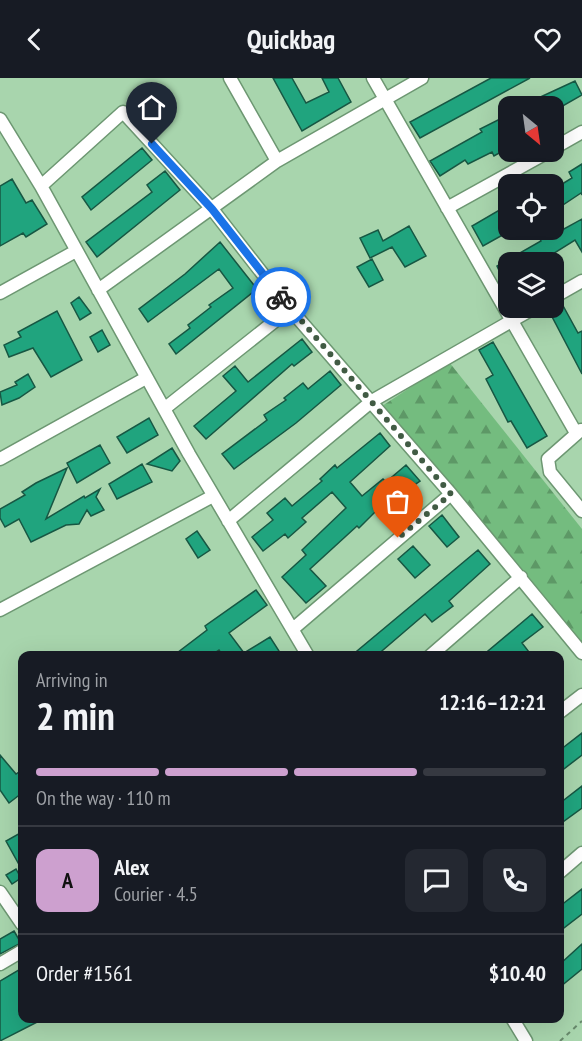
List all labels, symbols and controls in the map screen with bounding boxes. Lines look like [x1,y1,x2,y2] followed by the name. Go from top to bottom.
[247,22,335,56] text: Quickbag
[18,23,51,56] icon: back
[531,23,564,56] icon: heart
[126,82,177,144] pin
[135,91,168,124] icon: home
[498,96,564,162] north arrow
[498,96,564,318] map controls
[498,174,564,240] button: locate
[498,252,564,318] button: layers
[251,267,311,327] courier
[265,281,298,314] icon: bike
[372,476,423,538] pin
[381,485,414,518] icon: bag
[36,667,108,693] text: Arriving in
[439,688,546,716] text: 12:16–12:21
[36,690,115,741] text: 2 min
[36,785,171,811] text: On the way · 110 m
[405,849,468,912] button: chat
[483,849,546,912] button: phone
[114,853,149,881] text: Alex
[62,866,73,894] text: A
[114,881,198,907] text: Courier · 4.5
[36,959,133,987] text: Order #1561
[489,959,546,987] text: $10.40

